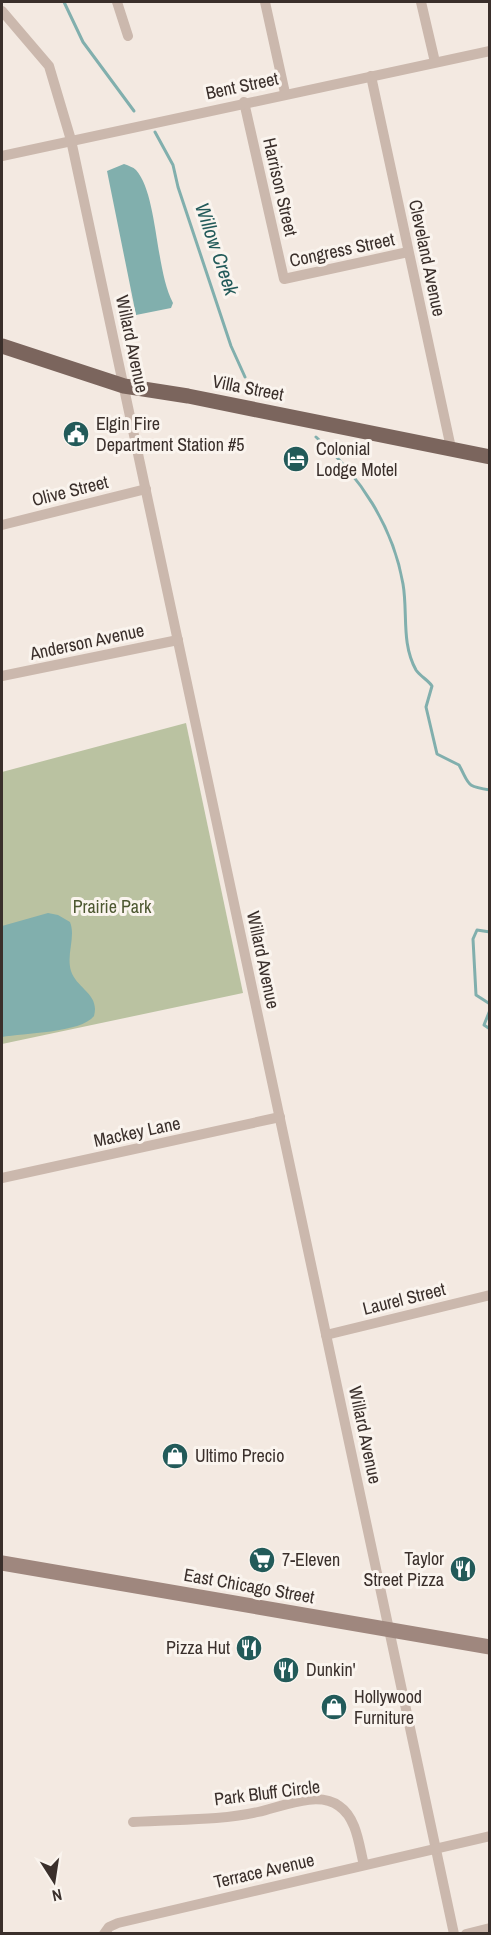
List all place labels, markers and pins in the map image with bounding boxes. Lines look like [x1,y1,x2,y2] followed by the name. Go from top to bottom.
[96,411,245,457] place label: Elgin Fire Department Station #5
[61,419,91,449] public building icon: Elgin Fire Department Station #5
[316,436,397,482] place label: Colonial Lodge Motel
[281,444,311,474] hotel icon: Colonial Lodge Motel
[160,1441,190,1471] shop icon: Ultimo Precio
[195,1443,284,1468] place label: Ultimo Precio
[247,1545,277,1575] supermarket icon: 7-Eleven
[364,1546,444,1592] place label: Taylor Street Pizza
[282,1547,340,1572] place label: 7-Eleven
[448,1554,478,1584] restaurant icon: Taylor Street Pizza
[234,1633,264,1663] restaurant icon: Pizza Hut
[166,1635,230,1660] place label: Pizza Hut
[271,1655,301,1685] restaurant icon: Dunkin'
[306,1657,356,1682] place label: Dunkin'
[354,1684,422,1730] place label: Hollywood Furniture
[319,1692,349,1722] shop icon: Hollywood Furniture

